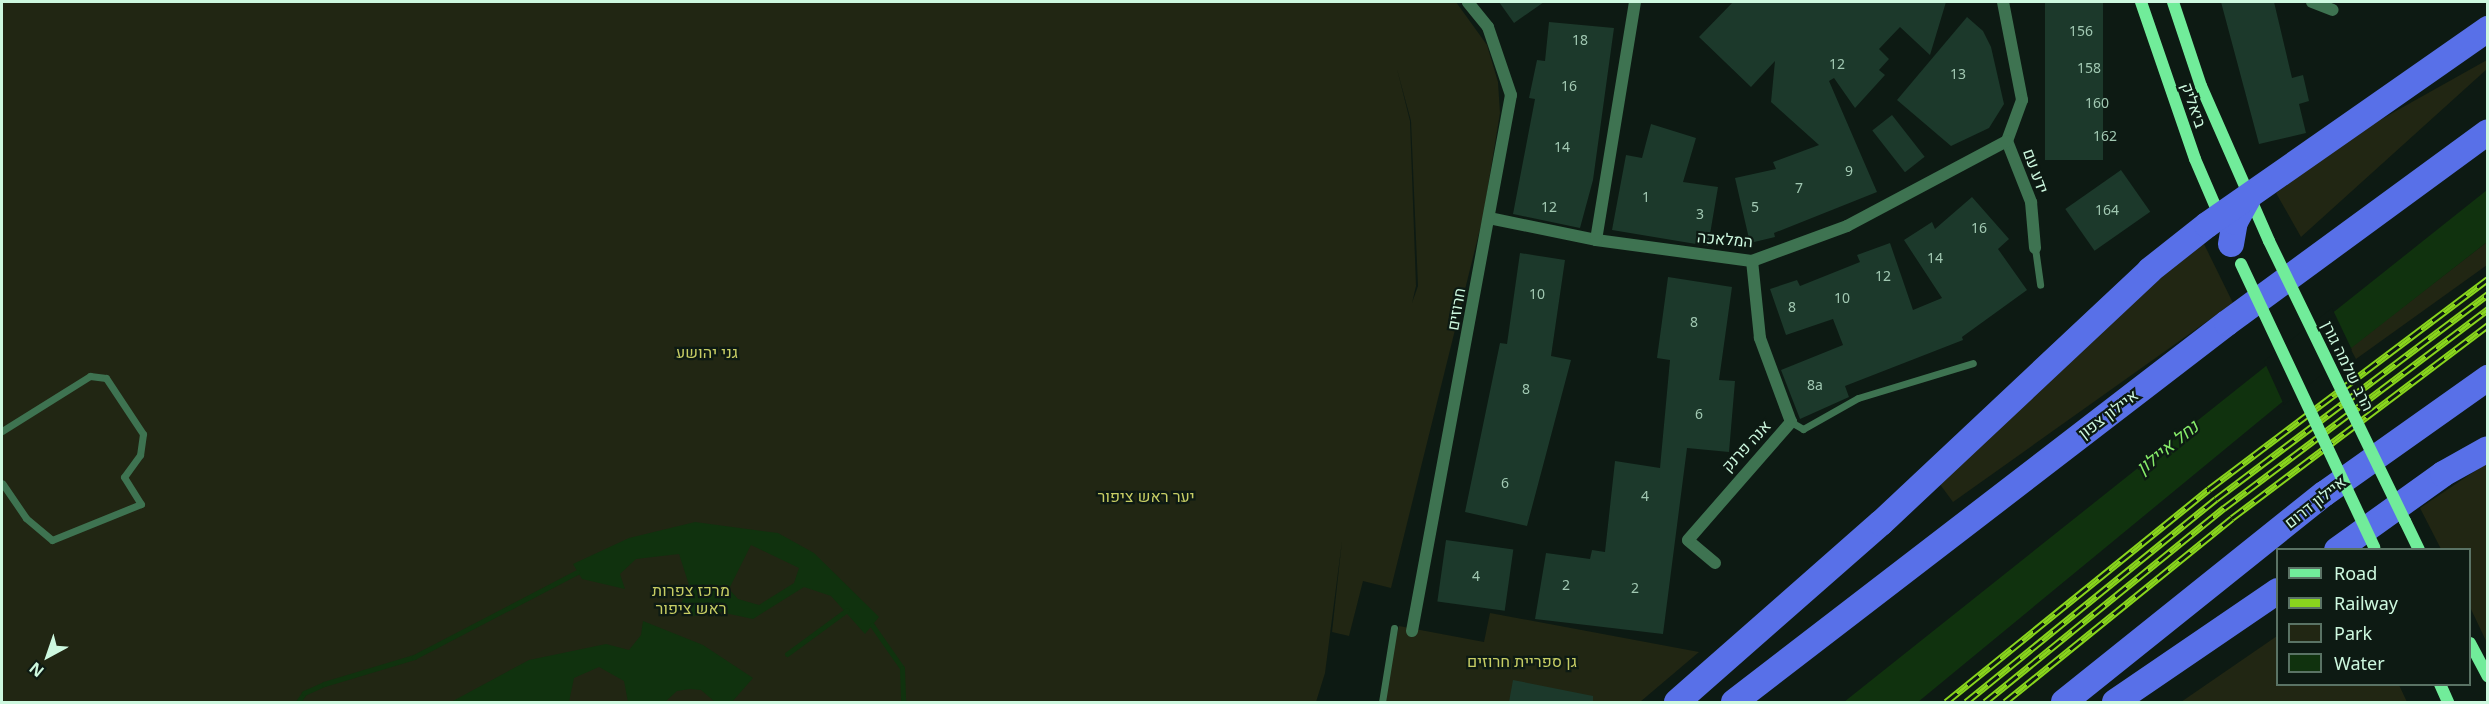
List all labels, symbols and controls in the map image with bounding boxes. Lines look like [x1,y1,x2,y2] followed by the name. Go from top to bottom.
[2069,23,2093,39] house number: 156
[1572,32,1588,48] house number: 18
[1829,56,1845,72] house number: 12
[2077,60,2101,76] house number: 158
[1950,66,1966,82] house number: 13
[1561,78,1577,94] house number: 16
[2177,80,2211,130] street label: ביאליק
[2085,95,2109,111] house number: 160
[2093,128,2117,144] house number: 162
[1554,139,1570,155] house number: 14
[2019,146,2053,196] street label: ידע עם
[1845,163,1853,179] house number: 9
[1795,180,1803,196] house number: 7
[1642,189,1650,205] house number: 1
[1541,199,1557,215] house number: 12
[1751,199,1759,215] house number: 5
[2095,202,2119,218] house number: 164
[1696,206,1704,222] house number: 3
[1971,220,1987,236] house number: 16
[1696,227,1754,251] street label: המלאכה
[1927,250,1943,266] house number: 14
[1875,268,1891,284] house number: 12
[1443,286,1469,332] street label: חרוזים
[1529,286,1545,302] house number: 10
[1834,290,1850,306] house number: 10
[1788,299,1796,315] house number: 8
[1690,314,1698,330] house number: 8
[2318,318,2378,414] street label: הרב שלמה גורן
[676,342,738,362] park label: גני יהושע
[1807,377,1823,393] house number: 8a
[1522,381,1530,397] house number: 8
[2074,385,2142,443] street label: איילון צפון
[1695,406,1703,422] house number: 6
[2132,415,2202,479] water label: נחל איילון
[1717,416,1775,476] street label: אנה פרנק
[2280,472,2350,532] street label: איילון דרום
[1501,475,1509,491] house number: 6
[1097,486,1195,506] park label: יער ראש ציפור
[1641,488,1649,504] house number: 4
[2276,548,2471,686] legend
[2334,561,2377,585] text: Road
[1472,568,1480,584] house number: 4
[1562,577,1570,593] house number: 2
[652,580,730,618] park label: מרכז צפרות ראש ציפור
[1631,580,1639,596] house number: 2
[2334,591,2398,615] text: Railway
[2334,621,2372,645] text: Park
[18,626,78,686] north arrow
[1467,651,1577,671] park label: גן ספריית חרוזים
[2334,651,2385,675] text: Water
[24,657,48,682] text: N

